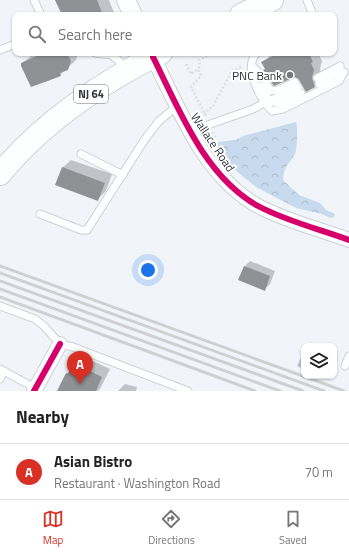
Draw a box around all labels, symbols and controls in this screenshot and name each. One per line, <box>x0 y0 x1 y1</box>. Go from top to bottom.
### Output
search box <box>12 12 337 56</box>
icon: search <box>26 23 48 45</box>
text: Search here <box>58 23 132 46</box>
place label: PNC Bank <box>232 66 282 85</box>
marker: PNC Bank <box>285 70 295 80</box>
road number: NJ 64 <box>74 85 108 103</box>
street label: Wallace Road <box>186 109 240 175</box>
your location <box>138 260 158 280</box>
map controls <box>301 343 337 379</box>
button: layers <box>301 343 337 379</box>
pin: A <box>67 351 93 384</box>
text: Nearby <box>16 404 69 430</box>
text: Asian Bistro <box>54 450 132 473</box>
text: A <box>25 462 33 482</box>
text: 70 m <box>305 462 333 482</box>
text: Restaurant · Washington Road <box>54 473 220 493</box>
tab: Map <box>42 508 64 548</box>
tab: Directions <box>148 508 195 548</box>
tab: Saved <box>279 508 307 548</box>

